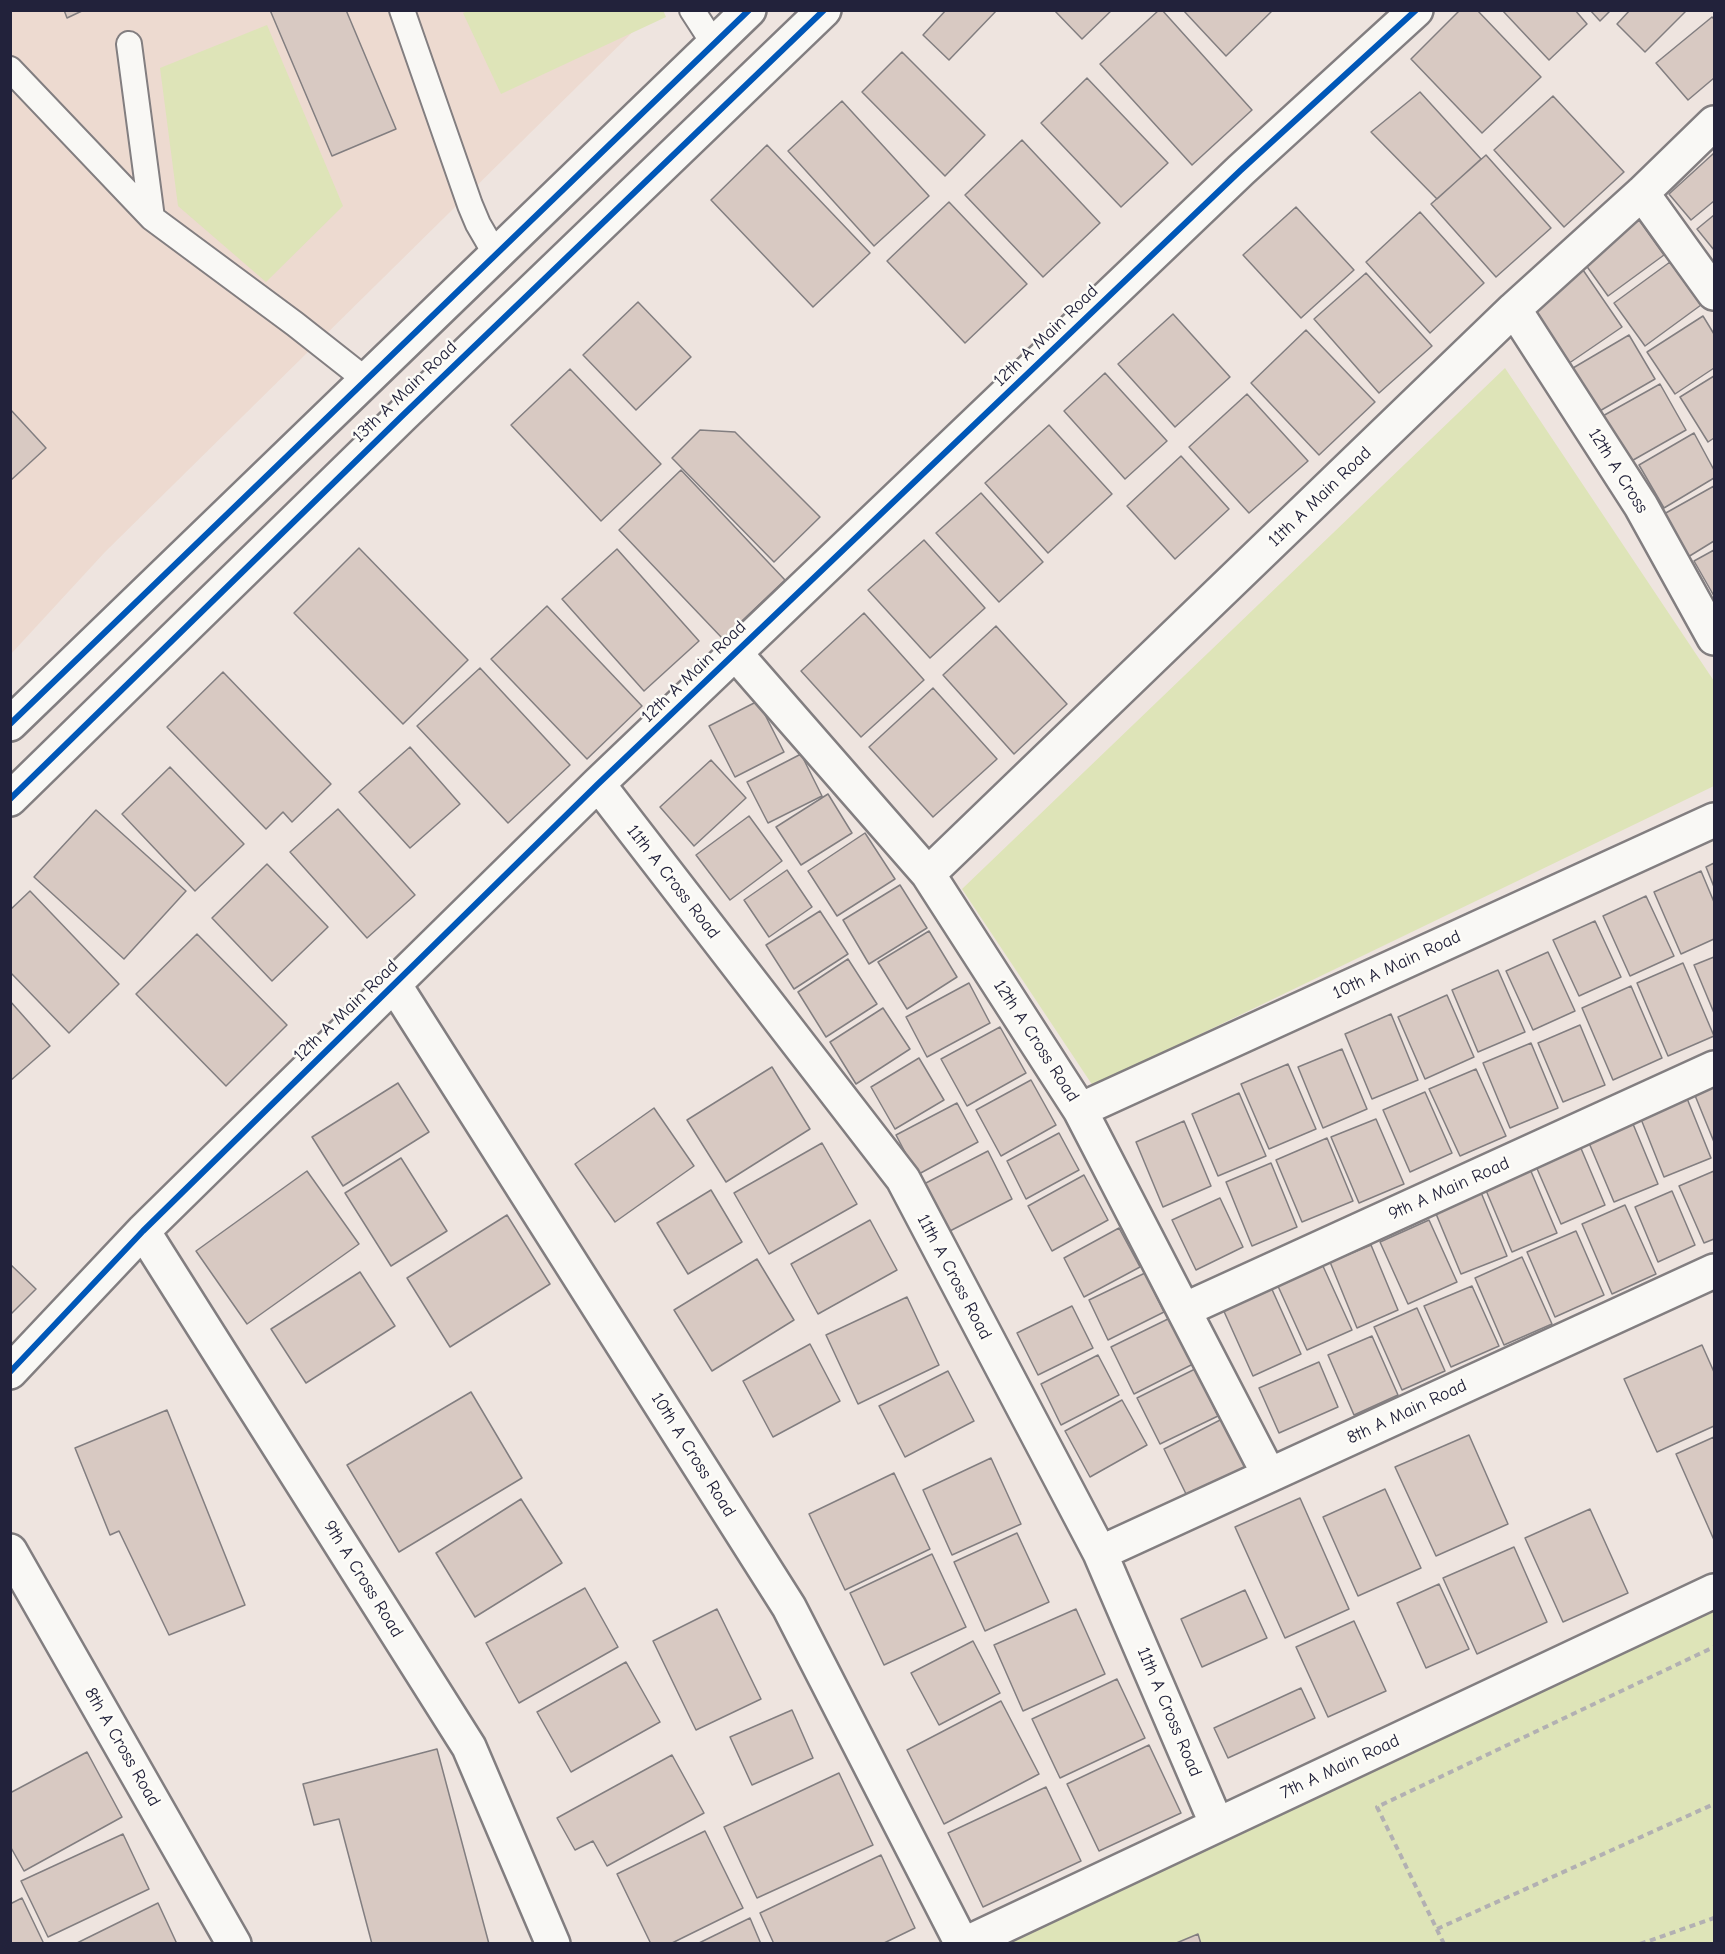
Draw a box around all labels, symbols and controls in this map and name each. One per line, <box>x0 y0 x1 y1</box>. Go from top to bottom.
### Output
street label: 12th A Main Road <box>989 281 1103 391</box>
street label: 13th A Main Road <box>348 337 462 447</box>
street label: 12th A Cross <box>1583 425 1653 517</box>
street label: 11th A Main Road <box>1264 442 1376 552</box>
street label: 12th A Main Road <box>637 617 751 727</box>
street label: 11th A Cross Road <box>622 821 724 943</box>
street label: 10th A Main Road <box>1330 926 1464 1004</box>
street label: 12th A Main Road <box>289 956 403 1066</box>
street label: 12th A Cross Road <box>989 976 1083 1106</box>
street label: 9th A Main Road <box>1385 1153 1513 1225</box>
street label: 11th A Cross Road <box>912 1211 996 1343</box>
street label: 8th A Main Road <box>1344 1375 1470 1449</box>
street label: 10th A Cross Road <box>646 1389 740 1521</box>
street label: 9th A Cross Road <box>318 1516 408 1642</box>
street label: 11th A Cross Road <box>1132 1644 1206 1780</box>
street label: 8th A Cross Road <box>79 1684 165 1810</box>
street label: 7th A Main Road <box>1277 1730 1403 1804</box>

